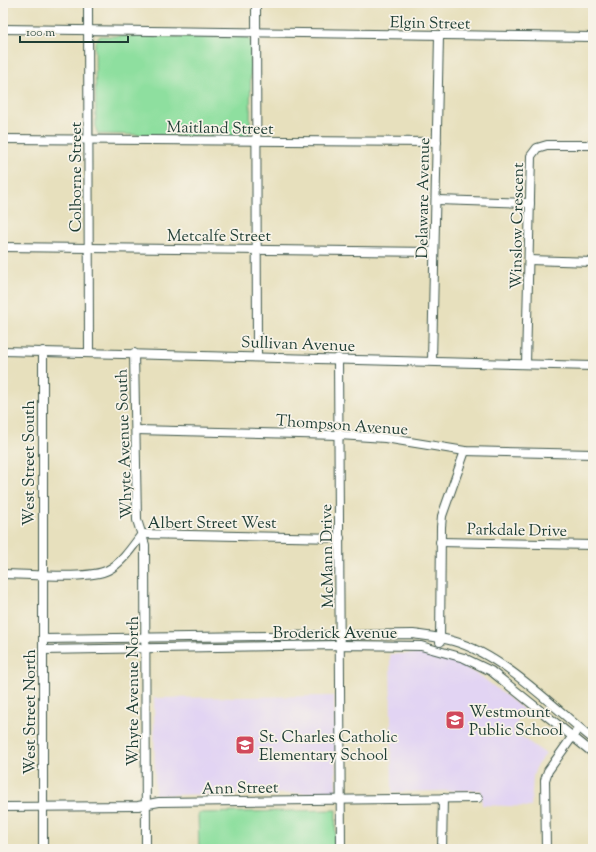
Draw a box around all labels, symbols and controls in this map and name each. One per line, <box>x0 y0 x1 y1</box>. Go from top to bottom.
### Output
street label: Elgin Street <box>390 12 471 37</box>
scale bar <box>20 18 128 44</box>
text: 100 m <box>26 24 55 42</box>
street label: Maitland Street <box>166 117 274 142</box>
street label: Colborne Street <box>66 121 89 232</box>
street label: Delaware Avenue <box>412 137 437 259</box>
street label: Winslow Crescent <box>506 162 531 290</box>
street label: Metcalfe Street <box>167 226 271 249</box>
street label: Sullivan Avenue <box>240 332 355 359</box>
street label: Whyte Avenue South <box>111 368 140 520</box>
street label: West Street South <box>19 399 42 526</box>
street label: Thompson Avenue <box>275 410 409 443</box>
street label: McMann Drive <box>316 504 341 608</box>
street label: Albert Street West <box>148 513 277 536</box>
street label: Parkdale Drive <box>467 519 567 544</box>
street label: Whyte Avenue North <box>123 615 146 766</box>
street label: Broderick Avenue <box>273 623 397 646</box>
street label: West Street North <box>20 649 43 775</box>
place label: Westmount Public School <box>469 702 563 743</box>
school or university icon: Westmount Public School <box>444 709 466 731</box>
place label: St. Charles Catholic Elementary School <box>259 727 398 768</box>
school or university icon: St. Charles Catholic Elementary School <box>234 734 256 756</box>
street label: Ann Street <box>202 777 279 802</box>

